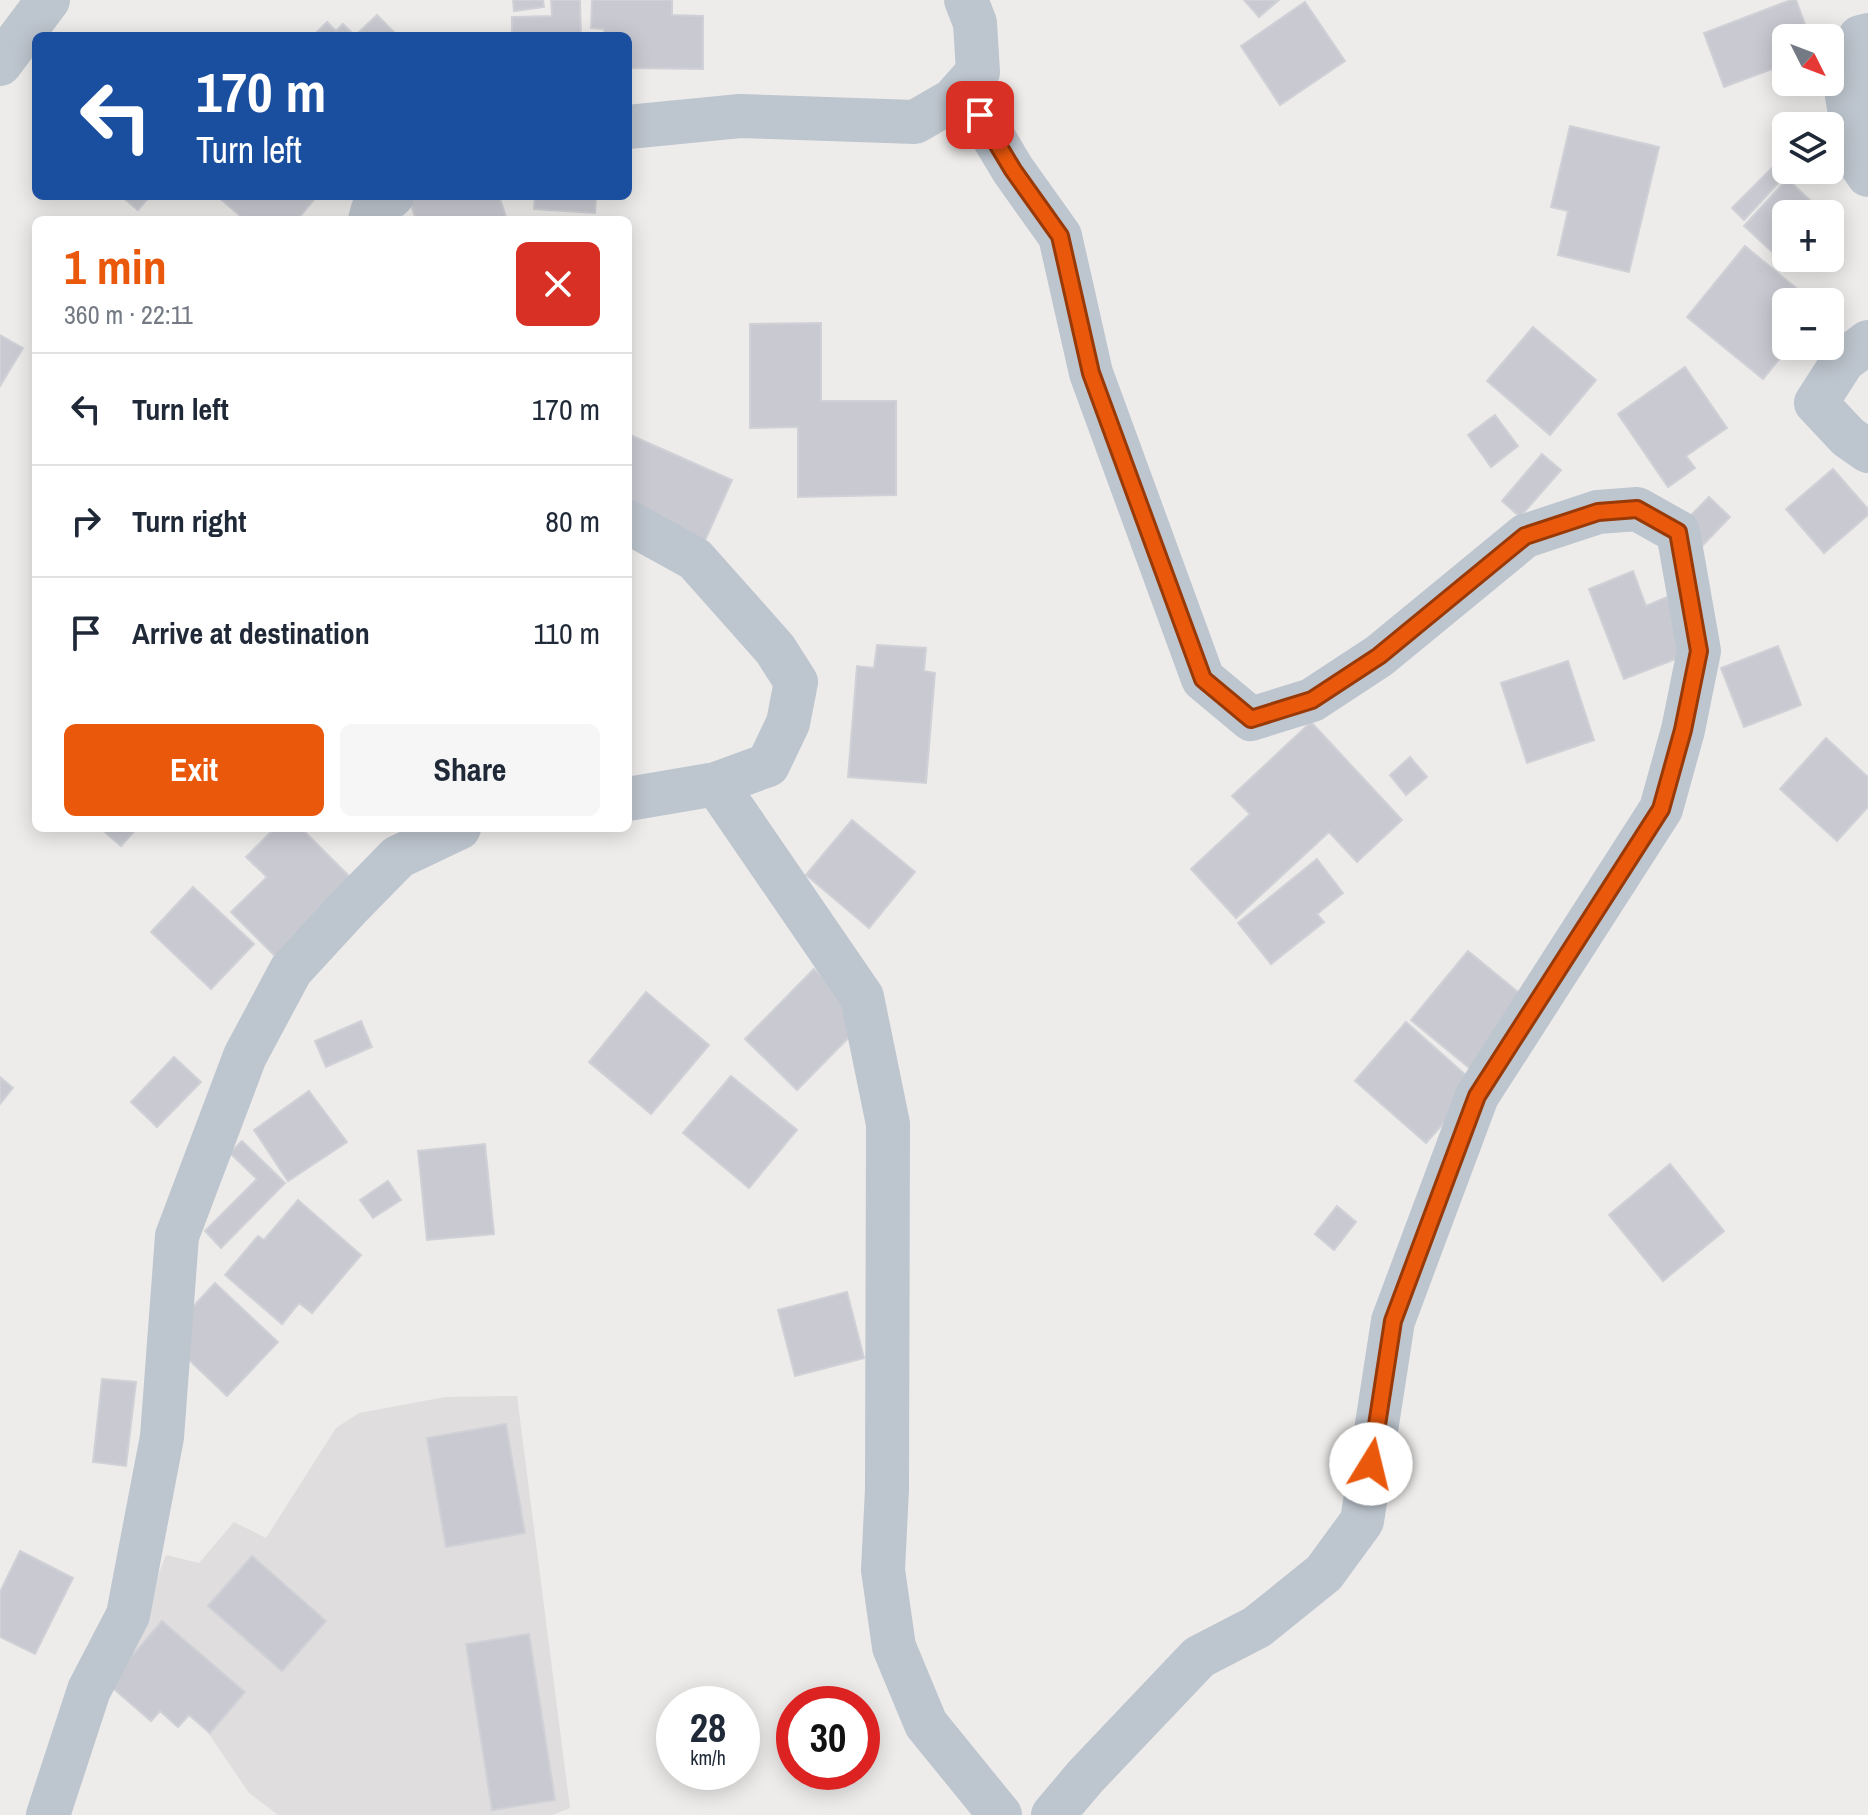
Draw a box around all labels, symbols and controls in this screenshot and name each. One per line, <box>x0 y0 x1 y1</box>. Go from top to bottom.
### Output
north arrow <box>1772 24 1844 96</box>
map controls <box>1772 24 1844 360</box>
text: 170 m <box>196 54 326 129</box>
icon: left <box>64 64 168 168</box>
pin <box>946 81 1014 149</box>
icon: arrive <box>958 93 1002 137</box>
button: layers <box>1772 112 1844 184</box>
text: Turn left <box>196 126 302 174</box>
button: + <box>1772 200 1844 272</box>
text: 1 min <box>64 234 167 299</box>
button: close <box>516 242 600 326</box>
button: − <box>1772 288 1844 360</box>
text: 360 m · 22:11 <box>64 297 193 332</box>
icon: left <box>64 387 108 431</box>
text: Turn left <box>132 389 229 429</box>
text: 170 m <box>532 389 600 429</box>
icon: right <box>64 499 108 543</box>
text: Turn right <box>132 501 246 541</box>
text: 80 m <box>545 501 600 541</box>
icon: arrive <box>64 611 108 655</box>
text: Arrive at destination <box>132 613 370 653</box>
text: 110 m <box>533 613 600 653</box>
button: Exit <box>64 724 324 816</box>
button: Share <box>340 724 600 816</box>
position arrow <box>1329 1422 1413 1506</box>
speed limit sign: 30 <box>776 1686 880 1790</box>
text: 28 <box>690 1701 726 1754</box>
text: km/h <box>690 1744 726 1771</box>

